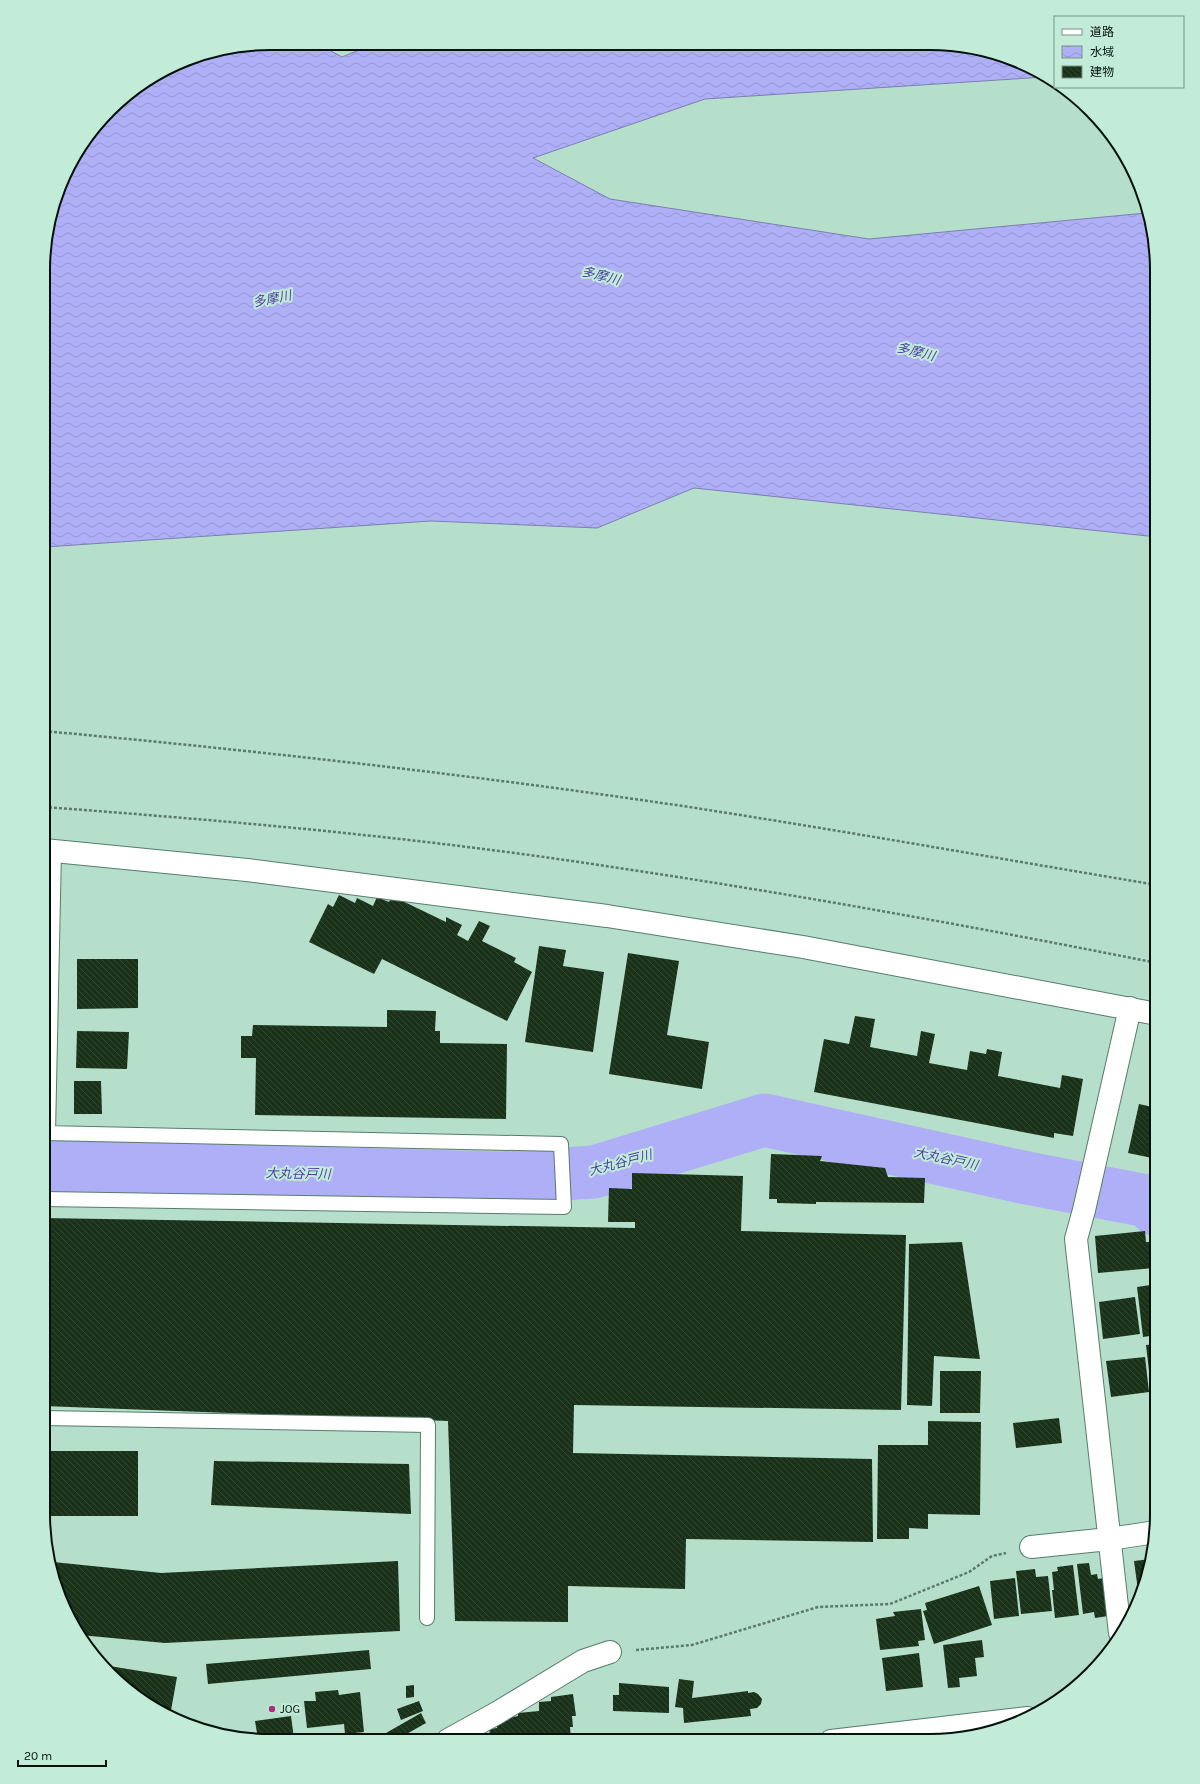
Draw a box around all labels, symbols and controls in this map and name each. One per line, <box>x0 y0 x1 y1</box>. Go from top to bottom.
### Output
legend <box>1054 16 1184 88</box>
text: 道路 <box>1090 25 1114 39</box>
text: 水域 <box>1090 45 1114 59</box>
text: 建物 <box>1090 65 1114 79</box>
water label: 多摩川 <box>580 263 624 288</box>
water label: 多摩川 <box>252 287 295 310</box>
water label: 多摩川 <box>895 339 939 364</box>
water label: 大丸谷戸川 <box>913 1144 981 1173</box>
water label: 大丸谷戸川 <box>587 1146 655 1178</box>
water label: 大丸谷戸川 <box>265 1165 333 1182</box>
place label: JOG <box>280 1702 300 1716</box>
marker: JOG <box>267 1704 277 1714</box>
scale bar <box>18 1742 106 1768</box>
text: 20 m <box>24 1749 52 1763</box>

